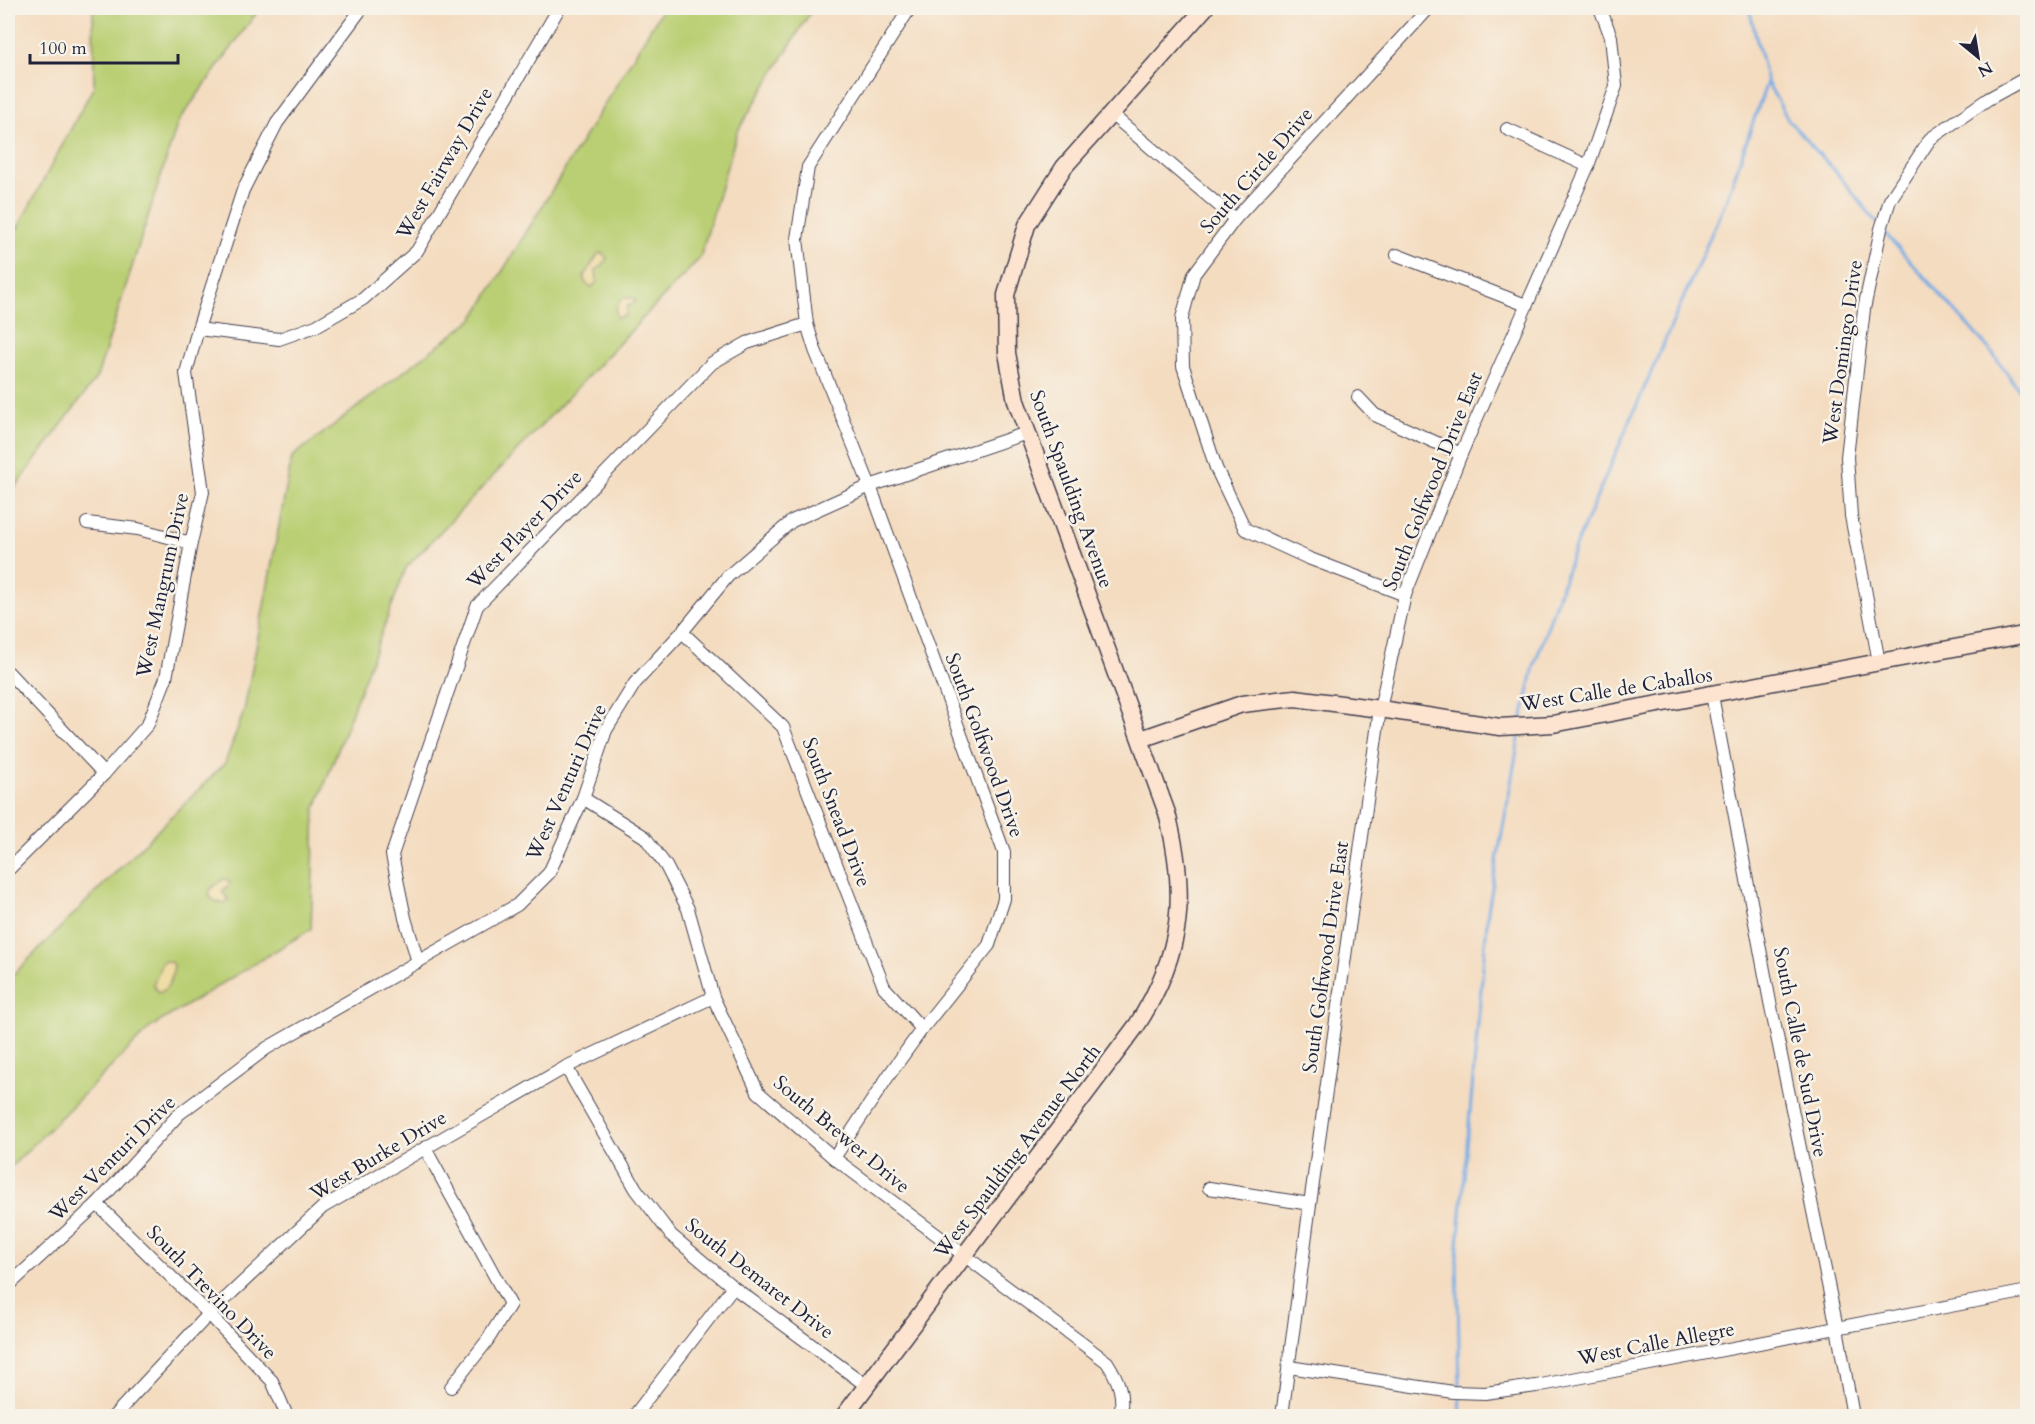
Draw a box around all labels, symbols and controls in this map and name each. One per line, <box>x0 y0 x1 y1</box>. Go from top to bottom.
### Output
scale bar <box>30 27 178 65</box>
north arrow <box>1948 27 2008 87</box>
text: 100 m <box>39 36 87 61</box>
text: N <box>1973 56 1997 82</box>
street label: West Fairway Drive <box>389 82 499 245</box>
street label: South Circle Drive <box>1194 101 1319 239</box>
street label: West Domingo Drive <box>1816 258 1869 447</box>
street label: South Golfwood Drive East <box>1376 367 1489 595</box>
street label: South Spaulding Avenue <box>1023 386 1120 592</box>
street label: West Player Drive <box>460 464 588 595</box>
street label: West Mangrum Drive <box>129 490 195 681</box>
street label: South Golfwood Drive <box>939 649 1030 841</box>
street label: West Calle de Caballos <box>1517 661 1714 718</box>
street label: West Venturi Drive <box>519 700 613 866</box>
street label: South Snead Drive <box>796 734 877 891</box>
street label: South Golfwood Drive East <box>1296 839 1355 1075</box>
street label: South Calle de Sud Drive <box>1767 945 1834 1159</box>
street label: West Spaulding Avenue North <box>927 1039 1107 1265</box>
street label: South Brewer Drive <box>768 1069 916 1200</box>
street label: West Venturi Drive <box>42 1089 182 1228</box>
street label: West Burke Drive <box>304 1104 452 1207</box>
street label: South Demaret Drive <box>680 1212 840 1345</box>
street label: South Trevino Drive <box>140 1219 283 1365</box>
street label: West Calle Allegre <box>1574 1315 1737 1372</box>

